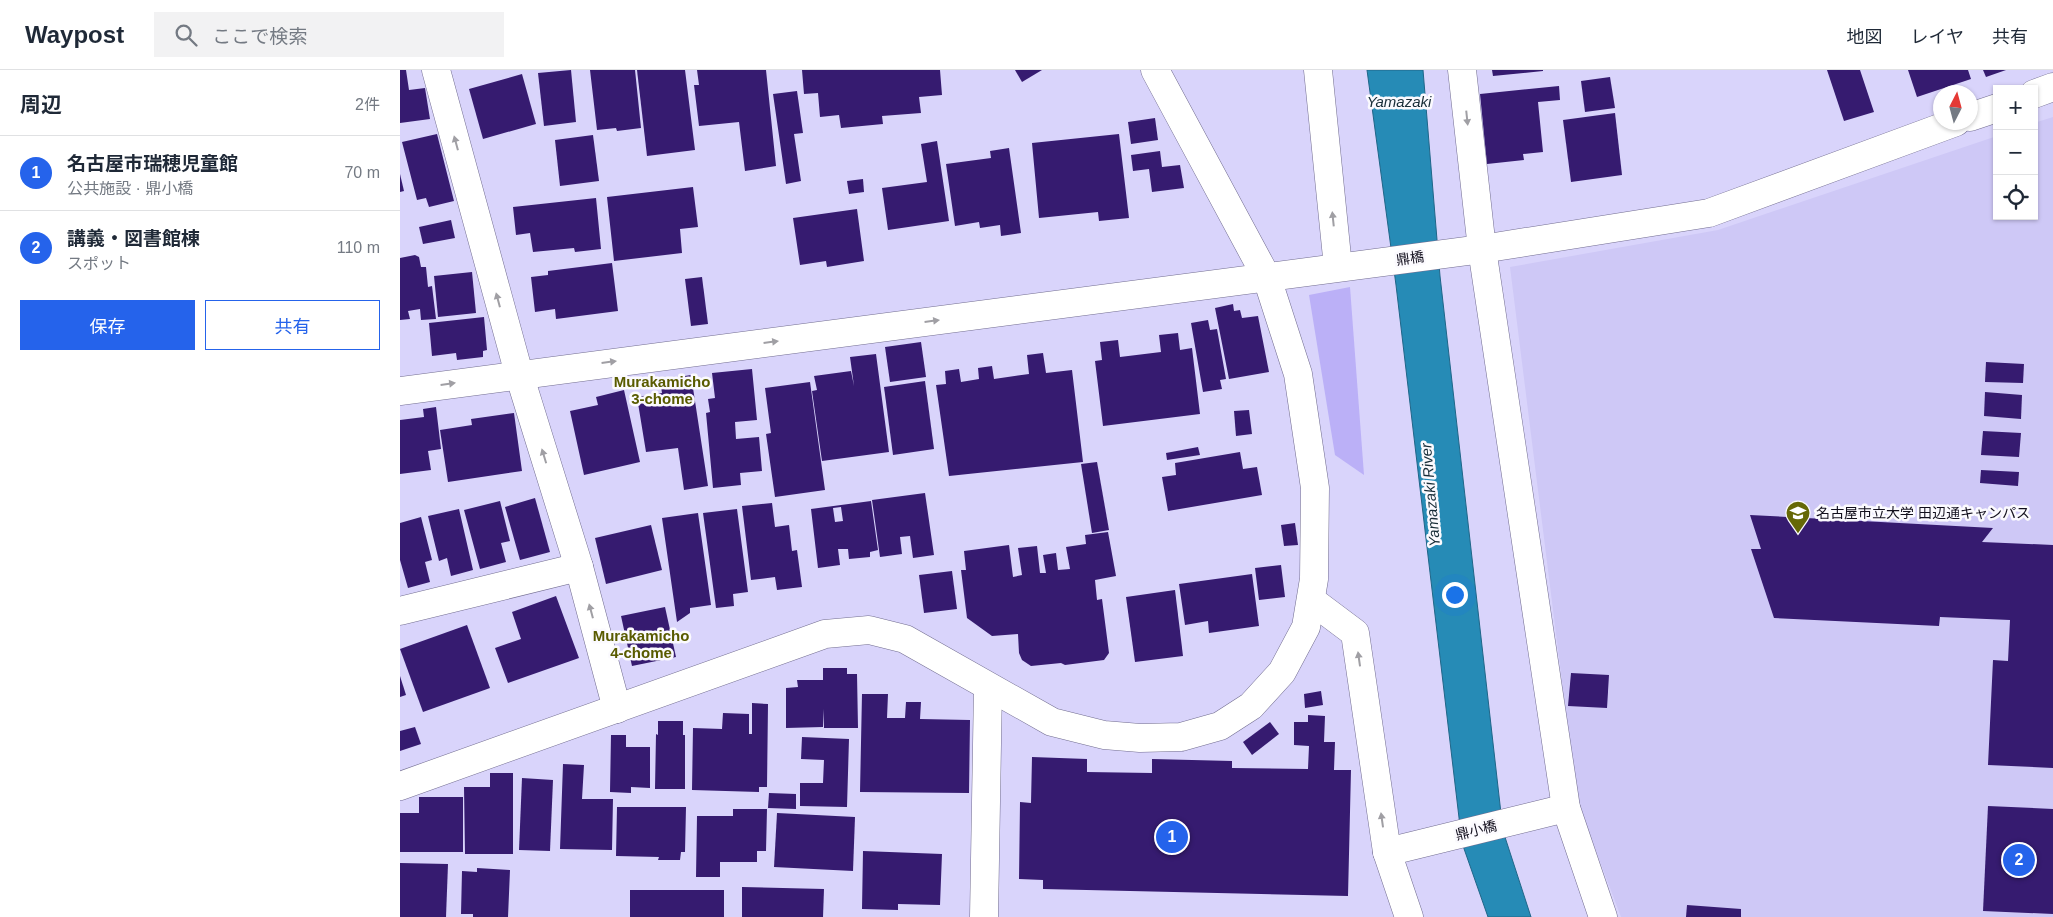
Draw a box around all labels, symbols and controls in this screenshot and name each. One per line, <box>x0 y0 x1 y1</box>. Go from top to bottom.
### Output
search box <box>154 12 504 57</box>
text: Waypost <box>25 21 124 48</box>
icon: search <box>172 21 200 49</box>
text: ここで検索 <box>212 26 307 47</box>
text: 地図 <box>1847 27 1883 47</box>
text: レイヤ <box>1911 27 1964 47</box>
text: 共有 <box>1992 27 2028 47</box>
north arrow <box>1933 85 1978 130</box>
map controls <box>1993 85 2038 220</box>
button: + <box>1993 85 2038 130</box>
text: 周辺 <box>20 93 62 116</box>
water label: Yamazaki <box>1367 93 1432 110</box>
text: 2件 <box>355 96 380 113</box>
one-way arrow <box>1463 111 1471 127</box>
button: − <box>1993 130 2038 175</box>
one-way arrow <box>451 135 459 150</box>
text: 名古屋市瑞穂児童館 <box>67 153 238 174</box>
text: 1 <box>32 164 40 181</box>
text: 70 m <box>344 164 380 181</box>
button: locate <box>1993 175 2038 220</box>
text: 公共施設 · 鼎小橋 <box>67 180 193 197</box>
one-way arrow <box>1329 211 1337 227</box>
text: 講義・図書館棟 <box>67 228 200 249</box>
text: 2 <box>32 239 40 256</box>
text: 110 m <box>337 239 380 256</box>
street label: 鼎橋 <box>1395 248 1425 268</box>
text: スポット <box>67 255 131 272</box>
one-way arrow <box>494 292 502 307</box>
button: 保存 <box>20 300 195 350</box>
button: 共有 <box>205 300 380 350</box>
one-way arrow <box>924 317 940 325</box>
one-way arrow <box>763 338 779 346</box>
one-way arrow <box>602 358 618 366</box>
district label: Murakamicho 3-chome <box>614 373 710 407</box>
one-way arrow <box>441 380 457 388</box>
water label: Yamazaki River <box>1417 442 1443 548</box>
one-way arrow <box>540 448 548 463</box>
school or university icon: 名古屋市立大学 田辺通キャンパス <box>1785 500 1811 534</box>
place label: 名古屋市立大学 田辺通キャンパス <box>1816 505 2030 521</box>
your location <box>1442 582 1468 608</box>
one-way arrow <box>587 604 595 619</box>
district label: Murakamicho 4-chome <box>593 627 689 661</box>
one-way arrow <box>1354 651 1362 667</box>
one-way arrow <box>1378 811 1386 827</box>
street label: 鼎小橋 <box>1454 817 1498 843</box>
pin: 1 <box>1156 818 1188 856</box>
pin: 2 <box>2003 841 2035 879</box>

